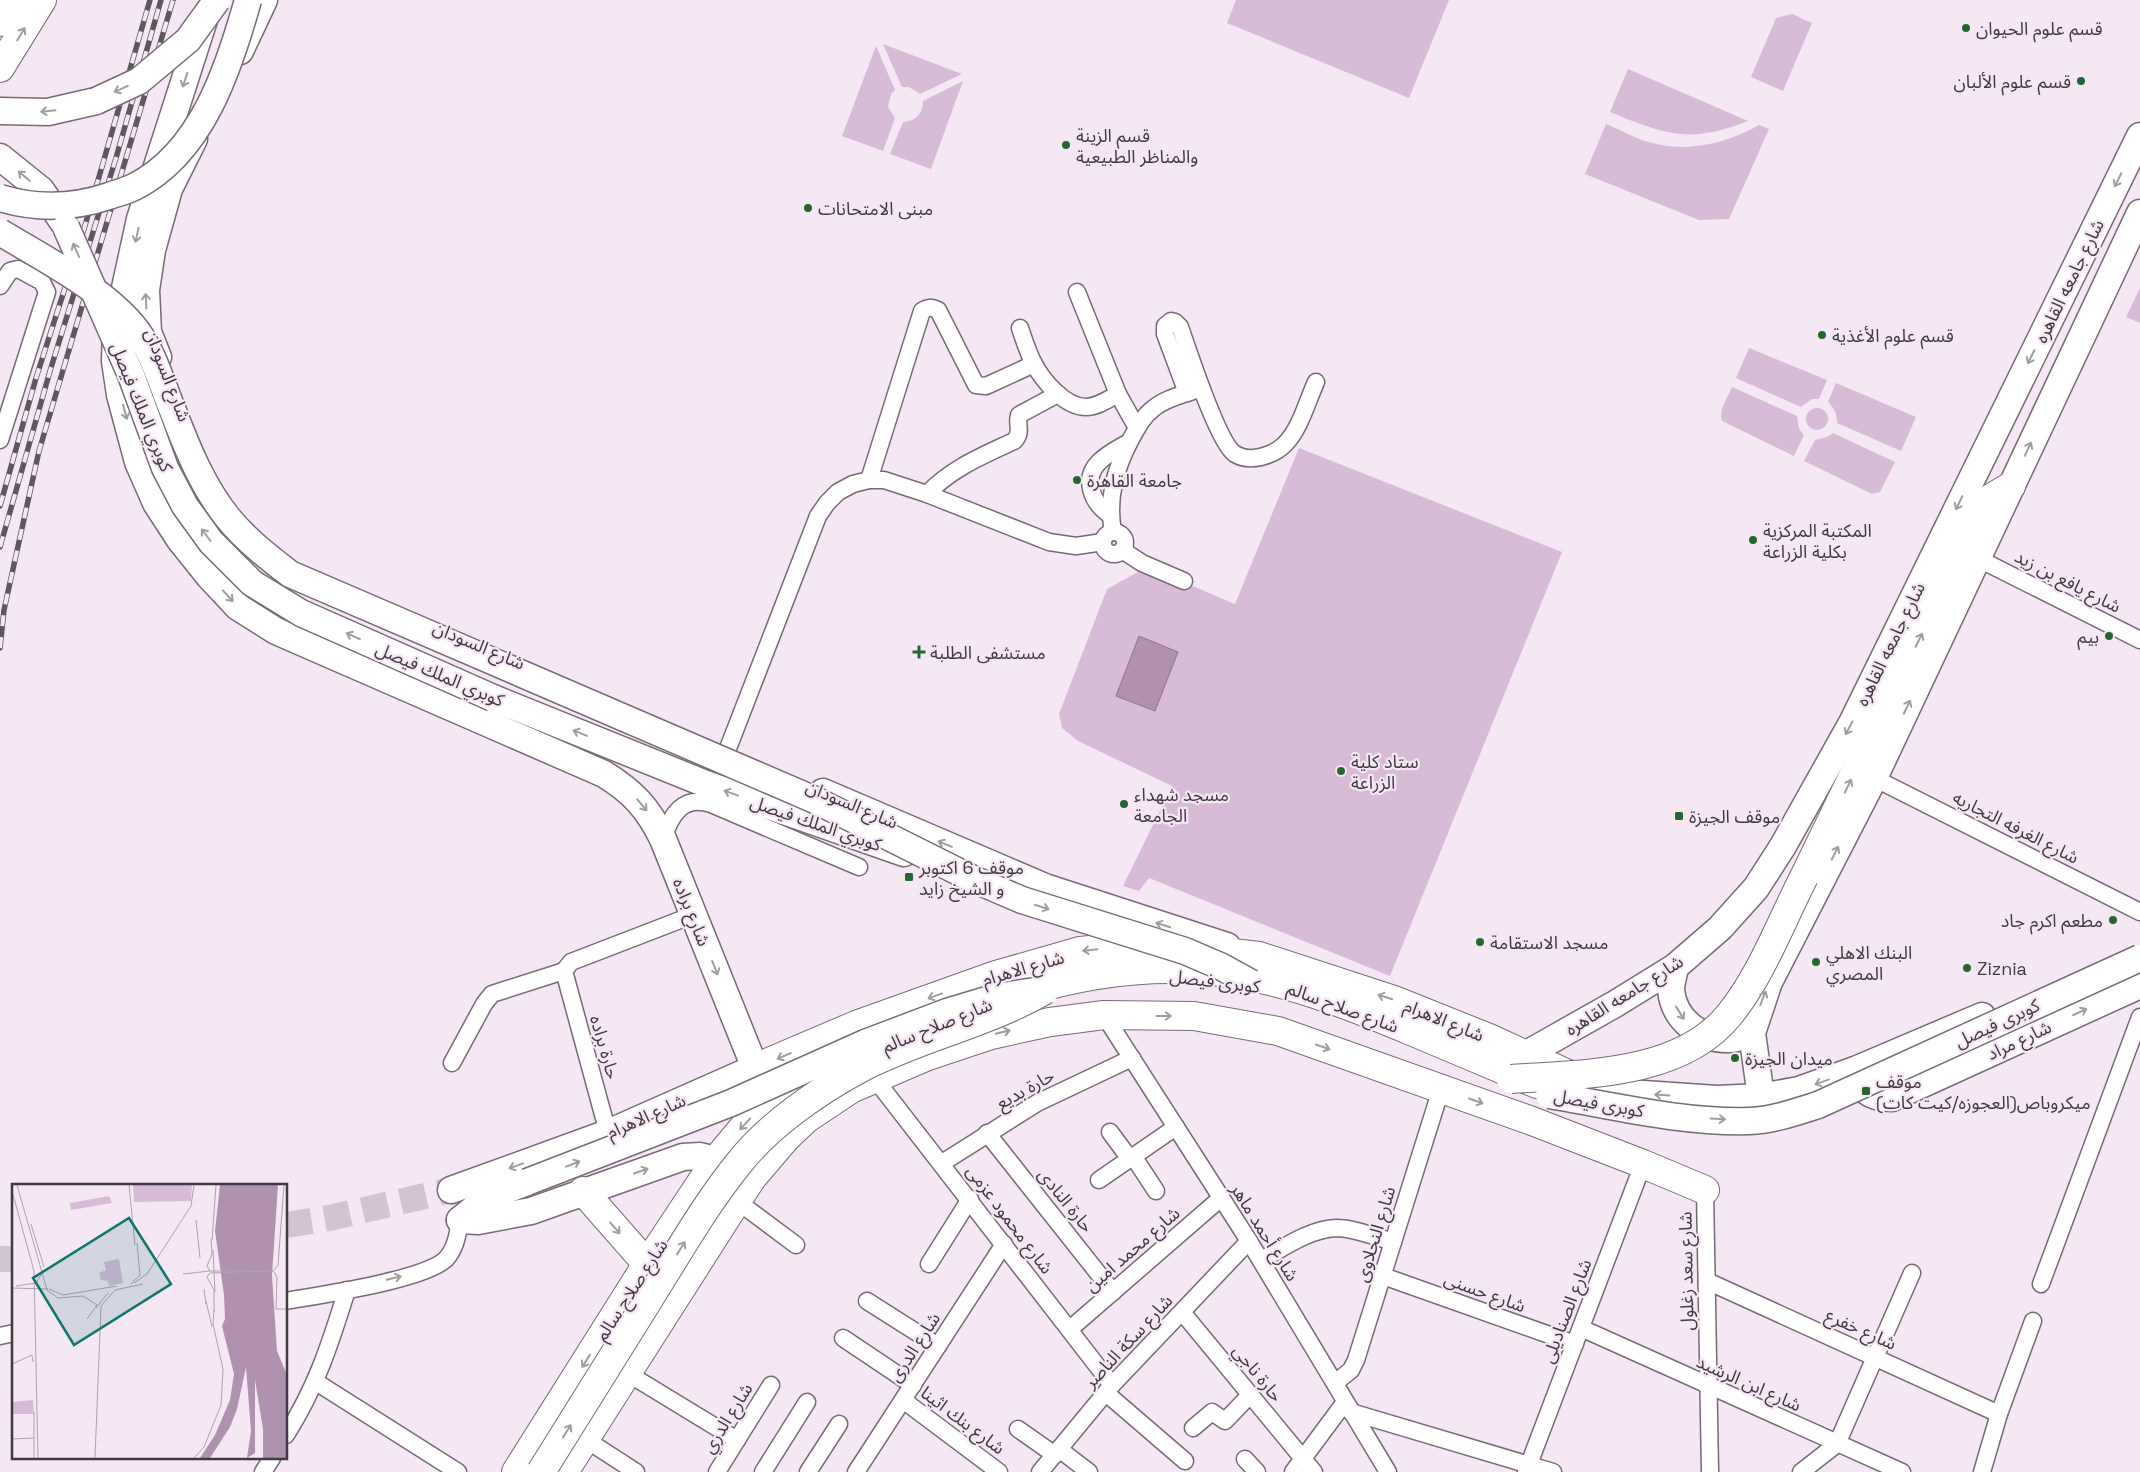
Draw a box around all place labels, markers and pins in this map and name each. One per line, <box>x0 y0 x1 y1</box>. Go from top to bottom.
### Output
place label: قسم علوم الحيوان <box>1976 17 2103 43</box>
marker: قسم علوم الحيوان <box>1960 22 1972 34</box>
place label: قسم علوم الألبان <box>1953 70 2071 96</box>
marker: قسم علوم الألبان <box>2075 75 2087 87</box>
place label: قسم الزينة والمناظر الطبيعية <box>1076 124 1198 168</box>
marker: قسم الزينة والمناظر الطبيعية <box>1060 139 1072 151</box>
place label: مبنى الامتحانات <box>818 197 933 220</box>
marker: مبنى الامتحانات <box>802 202 814 214</box>
place label: قسم علوم الأغذية <box>1832 324 1954 350</box>
marker: قسم علوم الأغذية <box>1816 329 1828 341</box>
place label: جامعة القاهرة <box>1087 469 1182 492</box>
marker: جامعة القاهرة <box>1071 474 1083 486</box>
place label: المكتبة المركزية بكلية الزراعة <box>1763 519 1872 563</box>
marker: المكتبة المركزية بكلية الزراعة <box>1747 534 1759 546</box>
place label: بيم <box>2077 625 2099 650</box>
marker: بيم <box>2103 630 2115 642</box>
place label: مستشفى الطلبة <box>930 641 1046 664</box>
marker: مستشفى الطلبة <box>912 645 926 659</box>
place label: ستاد كلية الزراعة <box>1351 750 1419 794</box>
marker: ستاد كلية الزراعة <box>1335 765 1347 777</box>
place label: مسجد شهداء الجامعة <box>1134 783 1229 827</box>
marker: مسجد شهداء الجامعة <box>1118 798 1130 810</box>
place label: موقف الجيزة <box>1689 805 1780 828</box>
marker: موقف الجيزة <box>1673 810 1685 822</box>
place label: موقف 6 اكتوبر و الشيخ زايد <box>918 856 1024 902</box>
marker: موقف 6 اكتوبر و الشيخ زايد <box>903 871 915 883</box>
place label: مطعم اكرم جاد <box>2001 909 2103 935</box>
marker: مطعم اكرم جاد <box>2107 914 2119 926</box>
place label: مسجد الاستقامة <box>1490 931 1608 954</box>
marker: مسجد الاستقامة <box>1474 936 1486 948</box>
place label: البنك الاهلي المصري <box>1826 941 1912 987</box>
marker: البنك الاهلي المصري <box>1810 956 1822 968</box>
place label: Ziznia <box>1977 957 2027 980</box>
marker: Ziznia <box>1961 962 1973 974</box>
place label: ميدان الجيزة <box>1745 1047 1833 1070</box>
marker: ميدان الجيزة <box>1729 1052 1741 1064</box>
place label: موقف ميكروباص(العجوزه/كيت كات) <box>1876 1070 2091 1114</box>
marker: موقف ميكروباص(العجوزه/كيت كات) <box>1860 1085 1872 1097</box>

